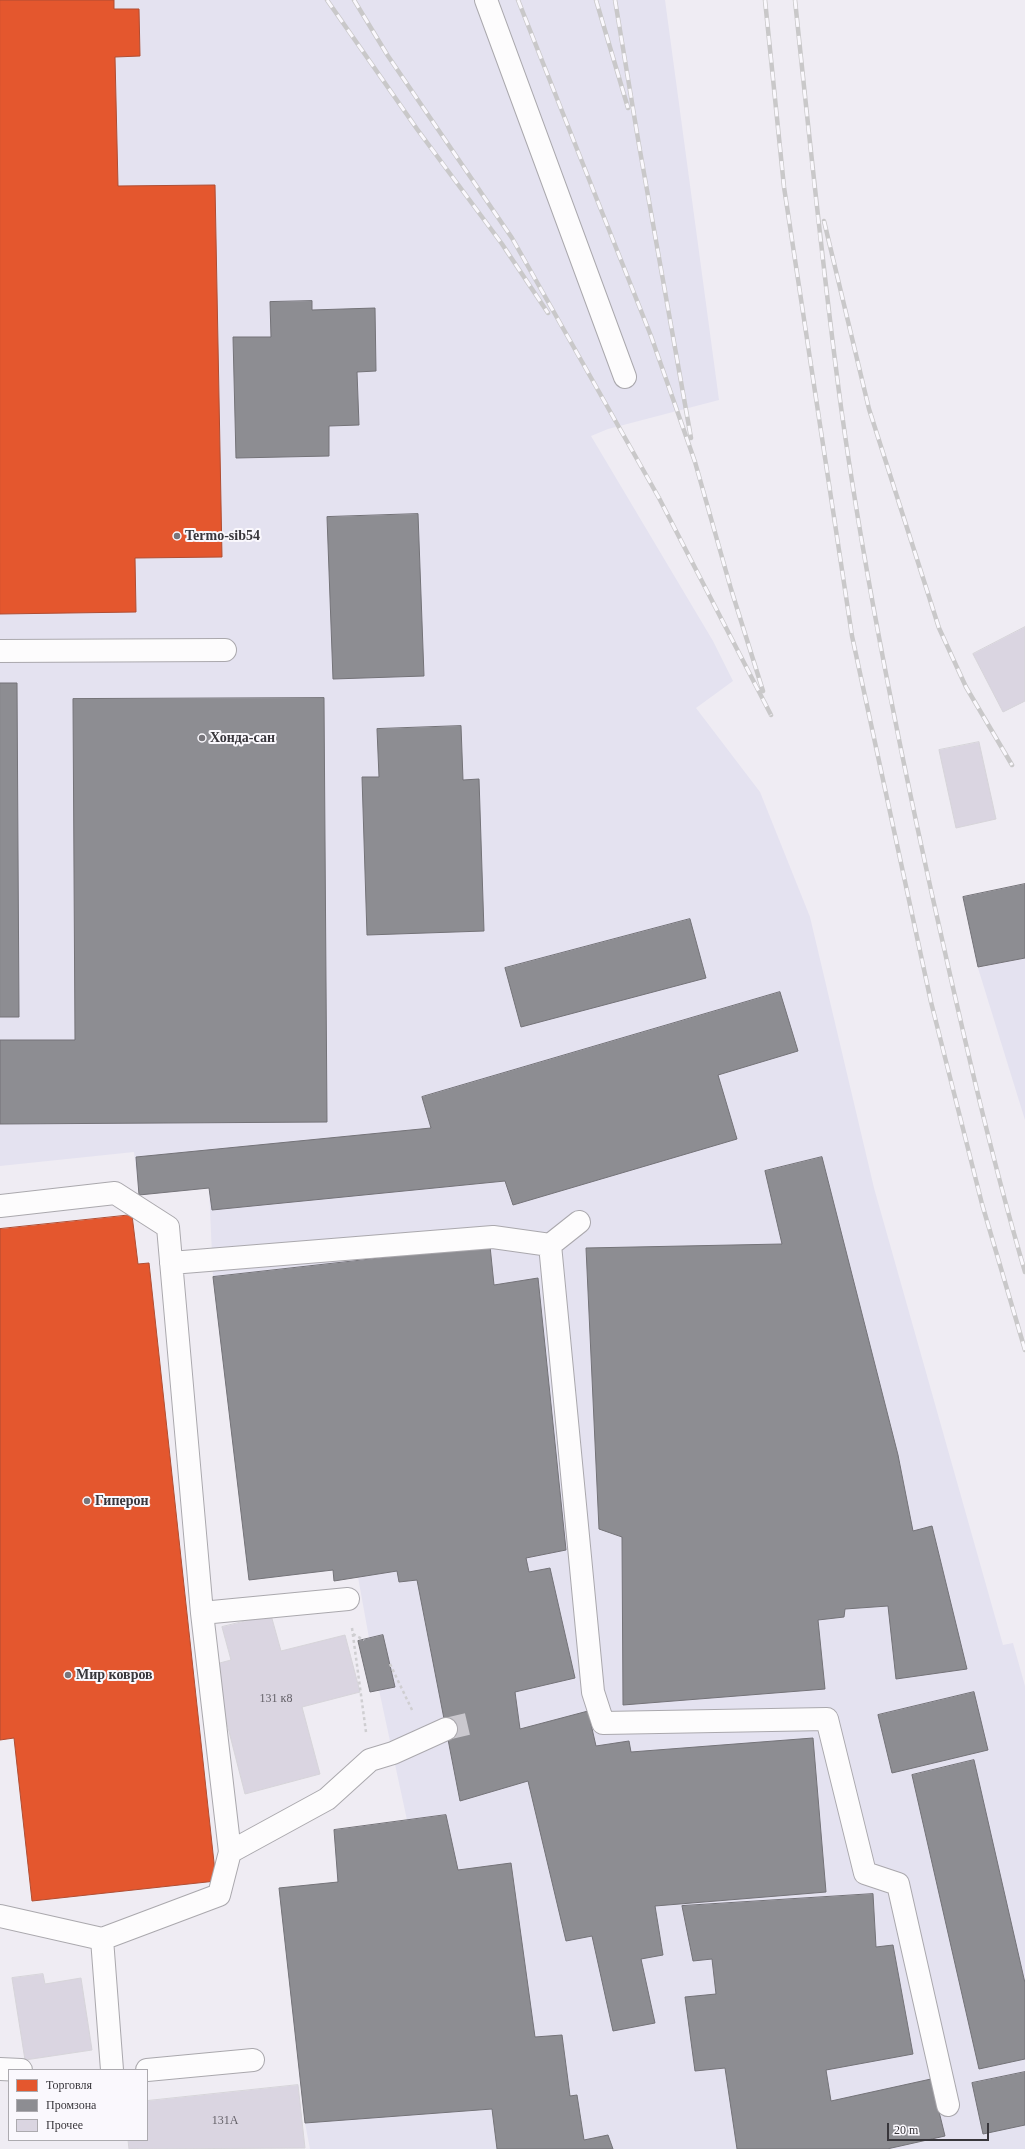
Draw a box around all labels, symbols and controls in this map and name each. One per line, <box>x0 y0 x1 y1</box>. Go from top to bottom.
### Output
place label: Termo-sib54 <box>185 528 260 544</box>
marker: Termo-sib54 <box>172 531 182 541</box>
place label: Хонда-сан <box>210 730 275 746</box>
marker: Хонда-сан <box>197 733 207 743</box>
place label: Гиперон <box>95 1493 149 1509</box>
marker: Гиперон <box>82 1496 92 1506</box>
place label: Мир ковров <box>76 1667 153 1683</box>
marker: Мир ковров <box>63 1670 73 1680</box>
house number: 131 к8 <box>260 1692 292 1706</box>
legend <box>8 2069 148 2141</box>
text: Торговля <box>46 2078 92 2092</box>
text: Промзона <box>46 2098 96 2112</box>
house number: 131А <box>212 2114 238 2128</box>
scale bar <box>889 2115 991 2141</box>
text: Прочее <box>46 2118 83 2132</box>
text: 20 m <box>894 2123 918 2137</box>

